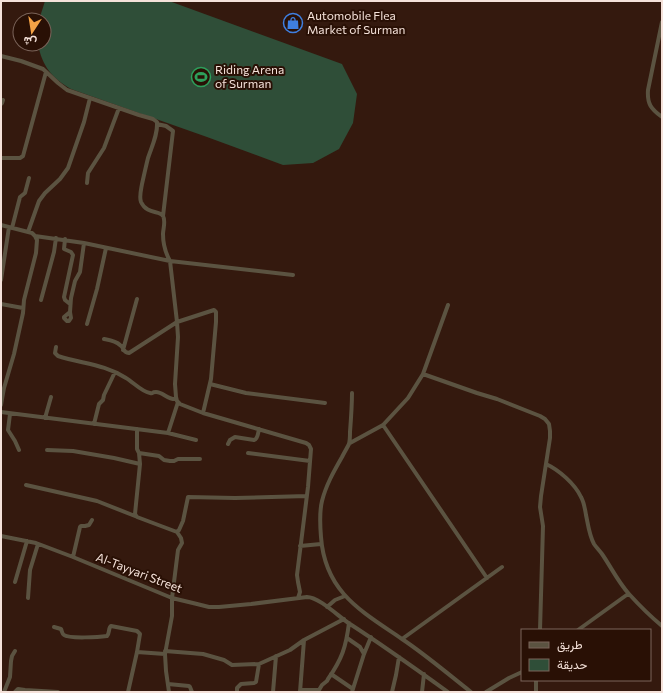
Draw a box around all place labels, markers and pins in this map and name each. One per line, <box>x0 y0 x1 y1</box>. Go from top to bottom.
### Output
place label: Automobile Flea Market of Surman <box>307 8 405 36</box>
shop icon: Automobile Flea Market of Surman <box>282 12 304 34</box>
place label: Riding Arena of Surman <box>215 62 284 90</box>
sports icon: Riding Arena of Surman <box>190 66 212 88</box>

